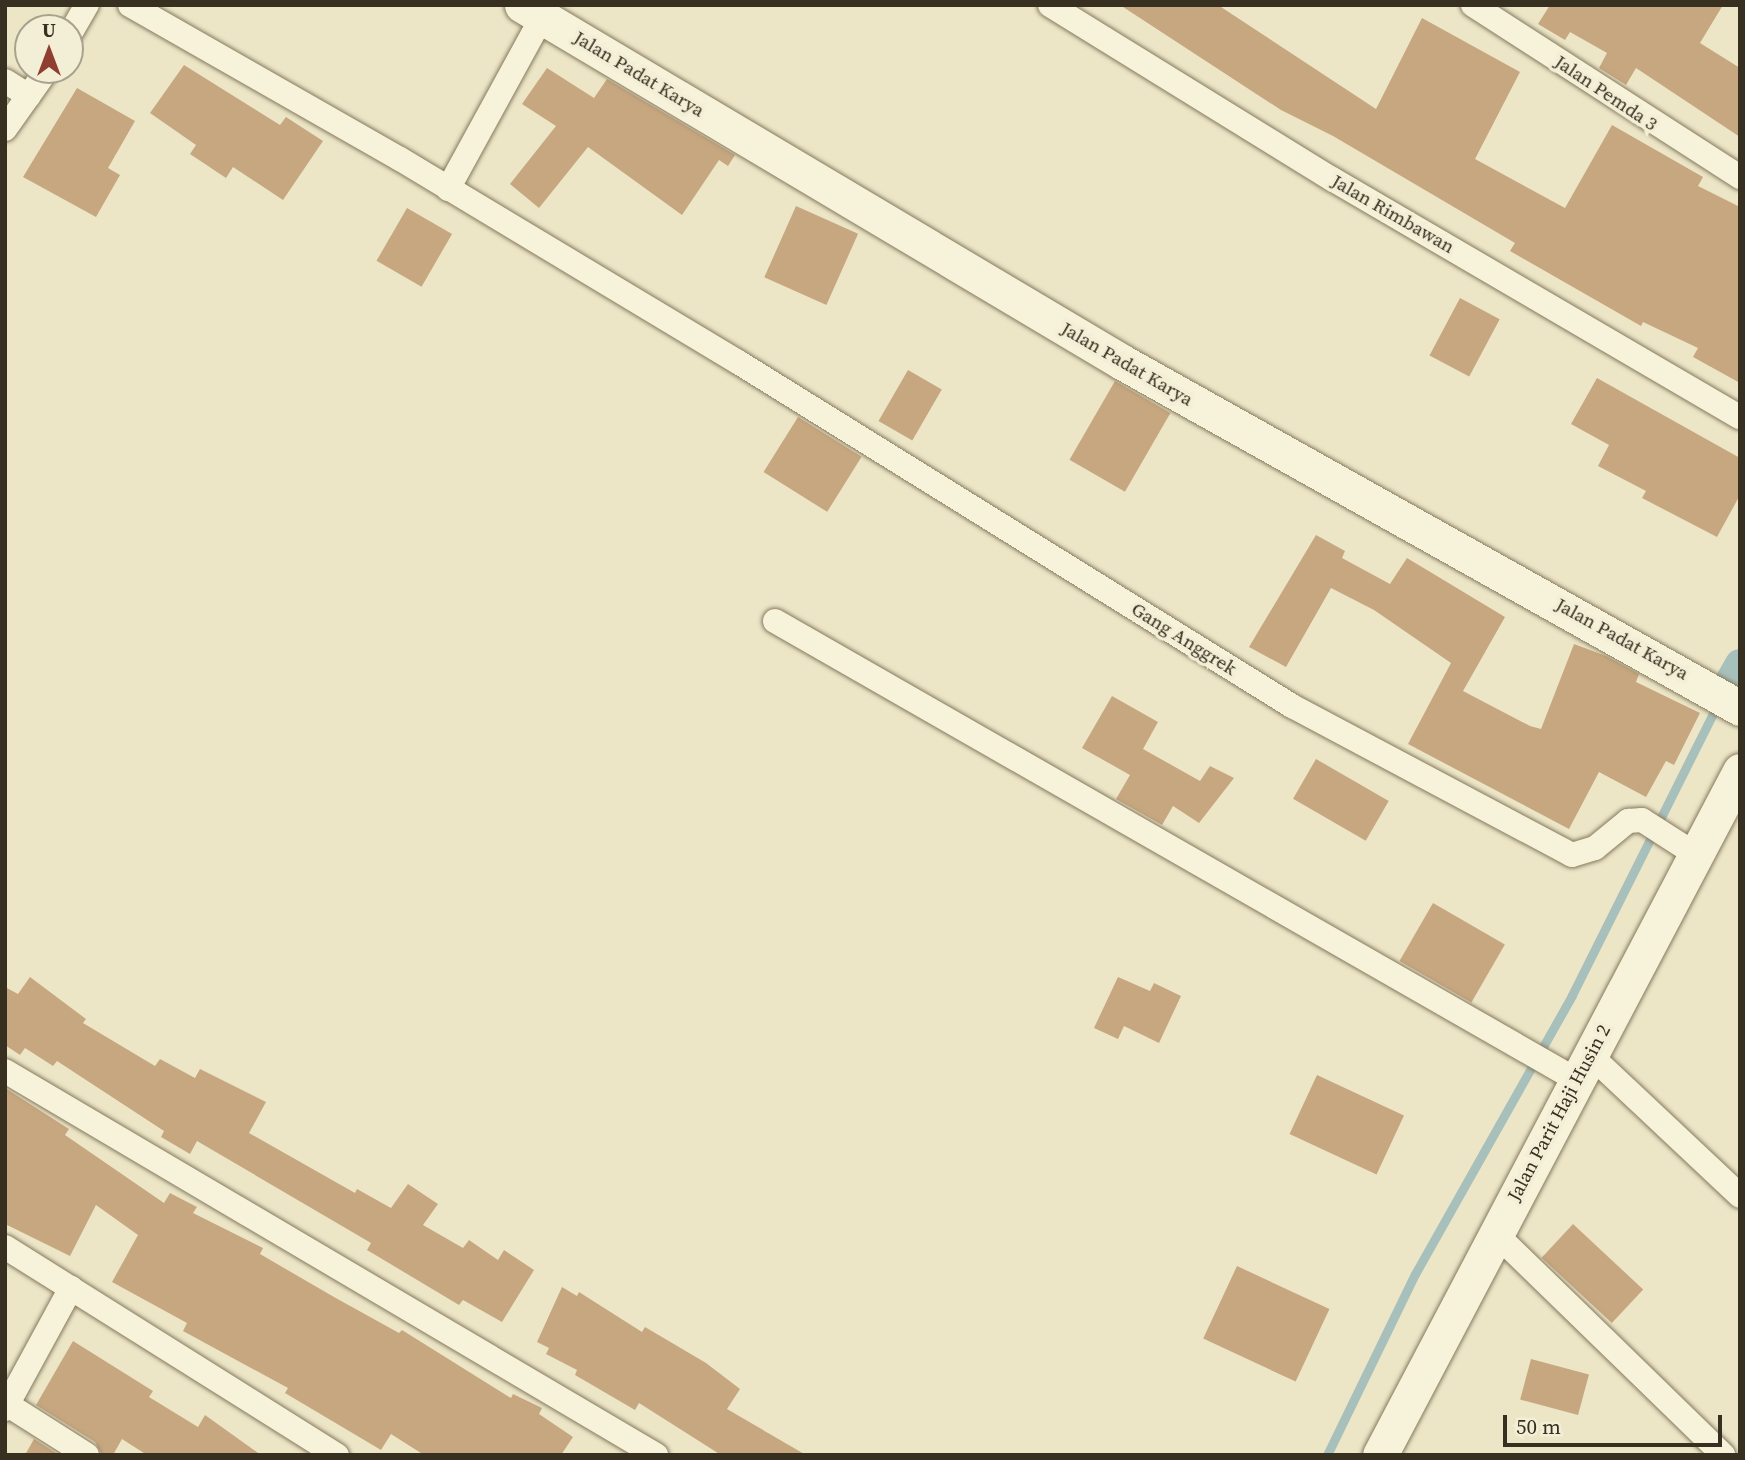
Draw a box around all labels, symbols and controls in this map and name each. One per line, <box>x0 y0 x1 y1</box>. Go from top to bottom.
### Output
north arrow <box>14 14 84 84</box>
text: U <box>42 17 56 43</box>
street label: Jalan Padat Karya <box>570 26 708 122</box>
street label: Jalan Pemda 3 <box>1550 50 1662 136</box>
street label: Jalan Rimbawan <box>1328 170 1458 258</box>
street label: Jalan Padat Karya <box>1057 317 1197 411</box>
street label: Jalan Padat Karya <box>1552 593 1692 685</box>
street label: Gang Anggrek <box>1127 598 1241 680</box>
street label: Jalan Parit Haji Husin 2 <box>1503 1021 1615 1205</box>
scale bar <box>1507 1400 1726 1444</box>
text: 50 m <box>1516 1412 1561 1441</box>

